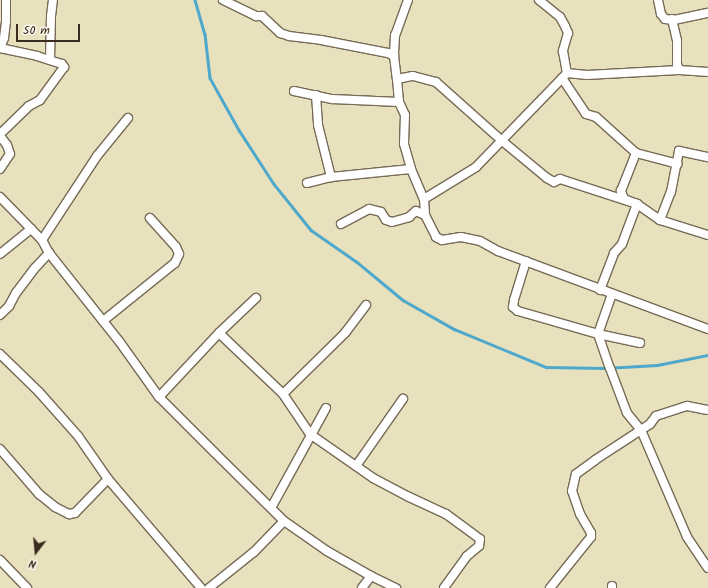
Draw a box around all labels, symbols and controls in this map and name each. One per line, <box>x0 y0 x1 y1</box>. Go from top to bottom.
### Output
scale bar <box>18 16 82 42</box>
text: 50 m <box>23 21 50 40</box>
north arrow <box>16 532 56 572</box>
text: N <box>27 554 39 573</box>

